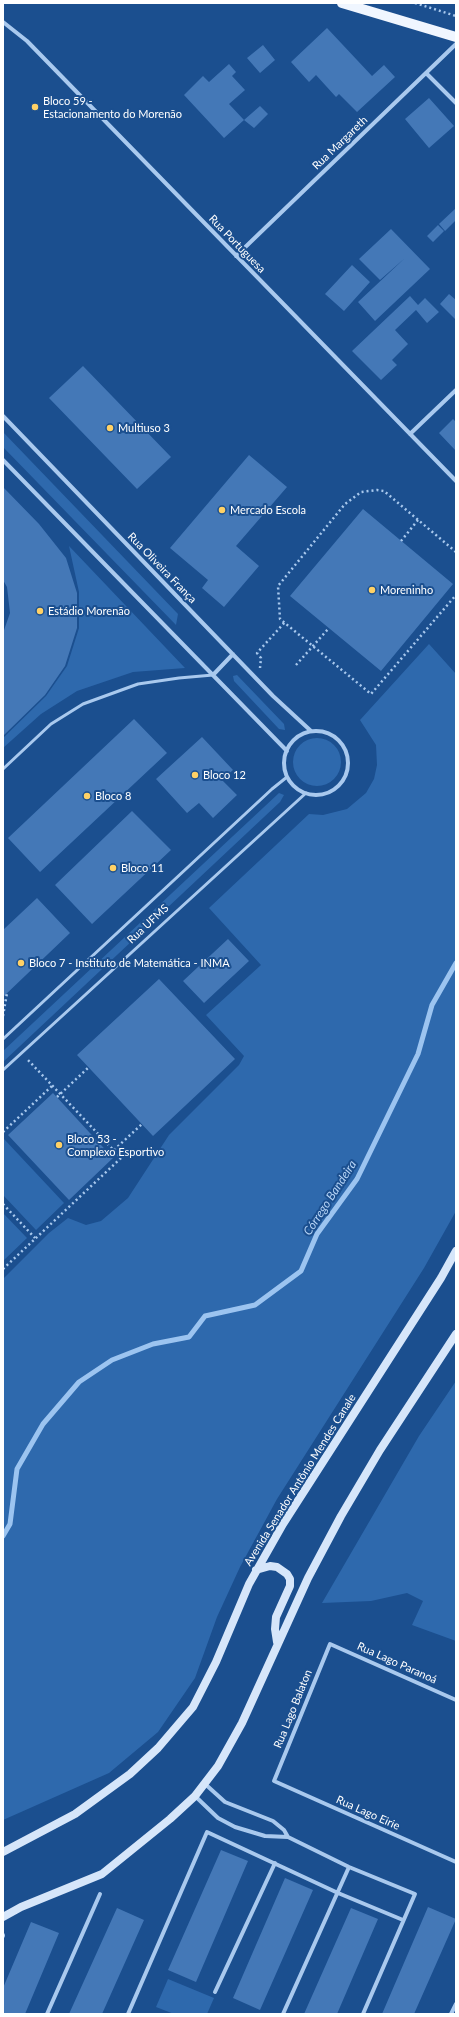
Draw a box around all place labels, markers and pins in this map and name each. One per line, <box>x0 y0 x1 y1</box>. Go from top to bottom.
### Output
place label: Bloco 59 - Estacionamento do Morenão <box>43 94 182 120</box>
marker: Bloco 59 - Estacionamento do Morenão <box>30 102 40 112</box>
place label: Multiuso 3 <box>118 421 170 435</box>
marker: Multiuso 3 <box>105 423 115 433</box>
place label: Mercado Escola <box>230 503 306 517</box>
marker: Mercado Escola <box>217 505 227 515</box>
place label: Moreninho <box>380 583 433 597</box>
marker: Moreninho <box>367 585 377 595</box>
place label: Estádio Morenão <box>48 604 130 618</box>
marker: Estádio Morenão <box>35 606 45 616</box>
place label: Bloco 12 <box>203 768 246 782</box>
marker: Bloco 12 <box>190 770 200 780</box>
place label: Bloco 8 <box>95 789 131 803</box>
marker: Bloco 8 <box>82 791 92 801</box>
place label: Bloco 11 <box>121 861 164 875</box>
marker: Bloco 11 <box>108 863 118 873</box>
place label: Bloco 7 - Instituto de Matemática - INMA <box>29 956 230 970</box>
marker: Bloco 7 - Instituto de Matemática - INMA <box>16 958 26 968</box>
place label: Bloco 53 - Complexo Esportivo <box>67 1132 164 1158</box>
marker: Bloco 53 - Complexo Esportivo <box>54 1140 64 1150</box>

